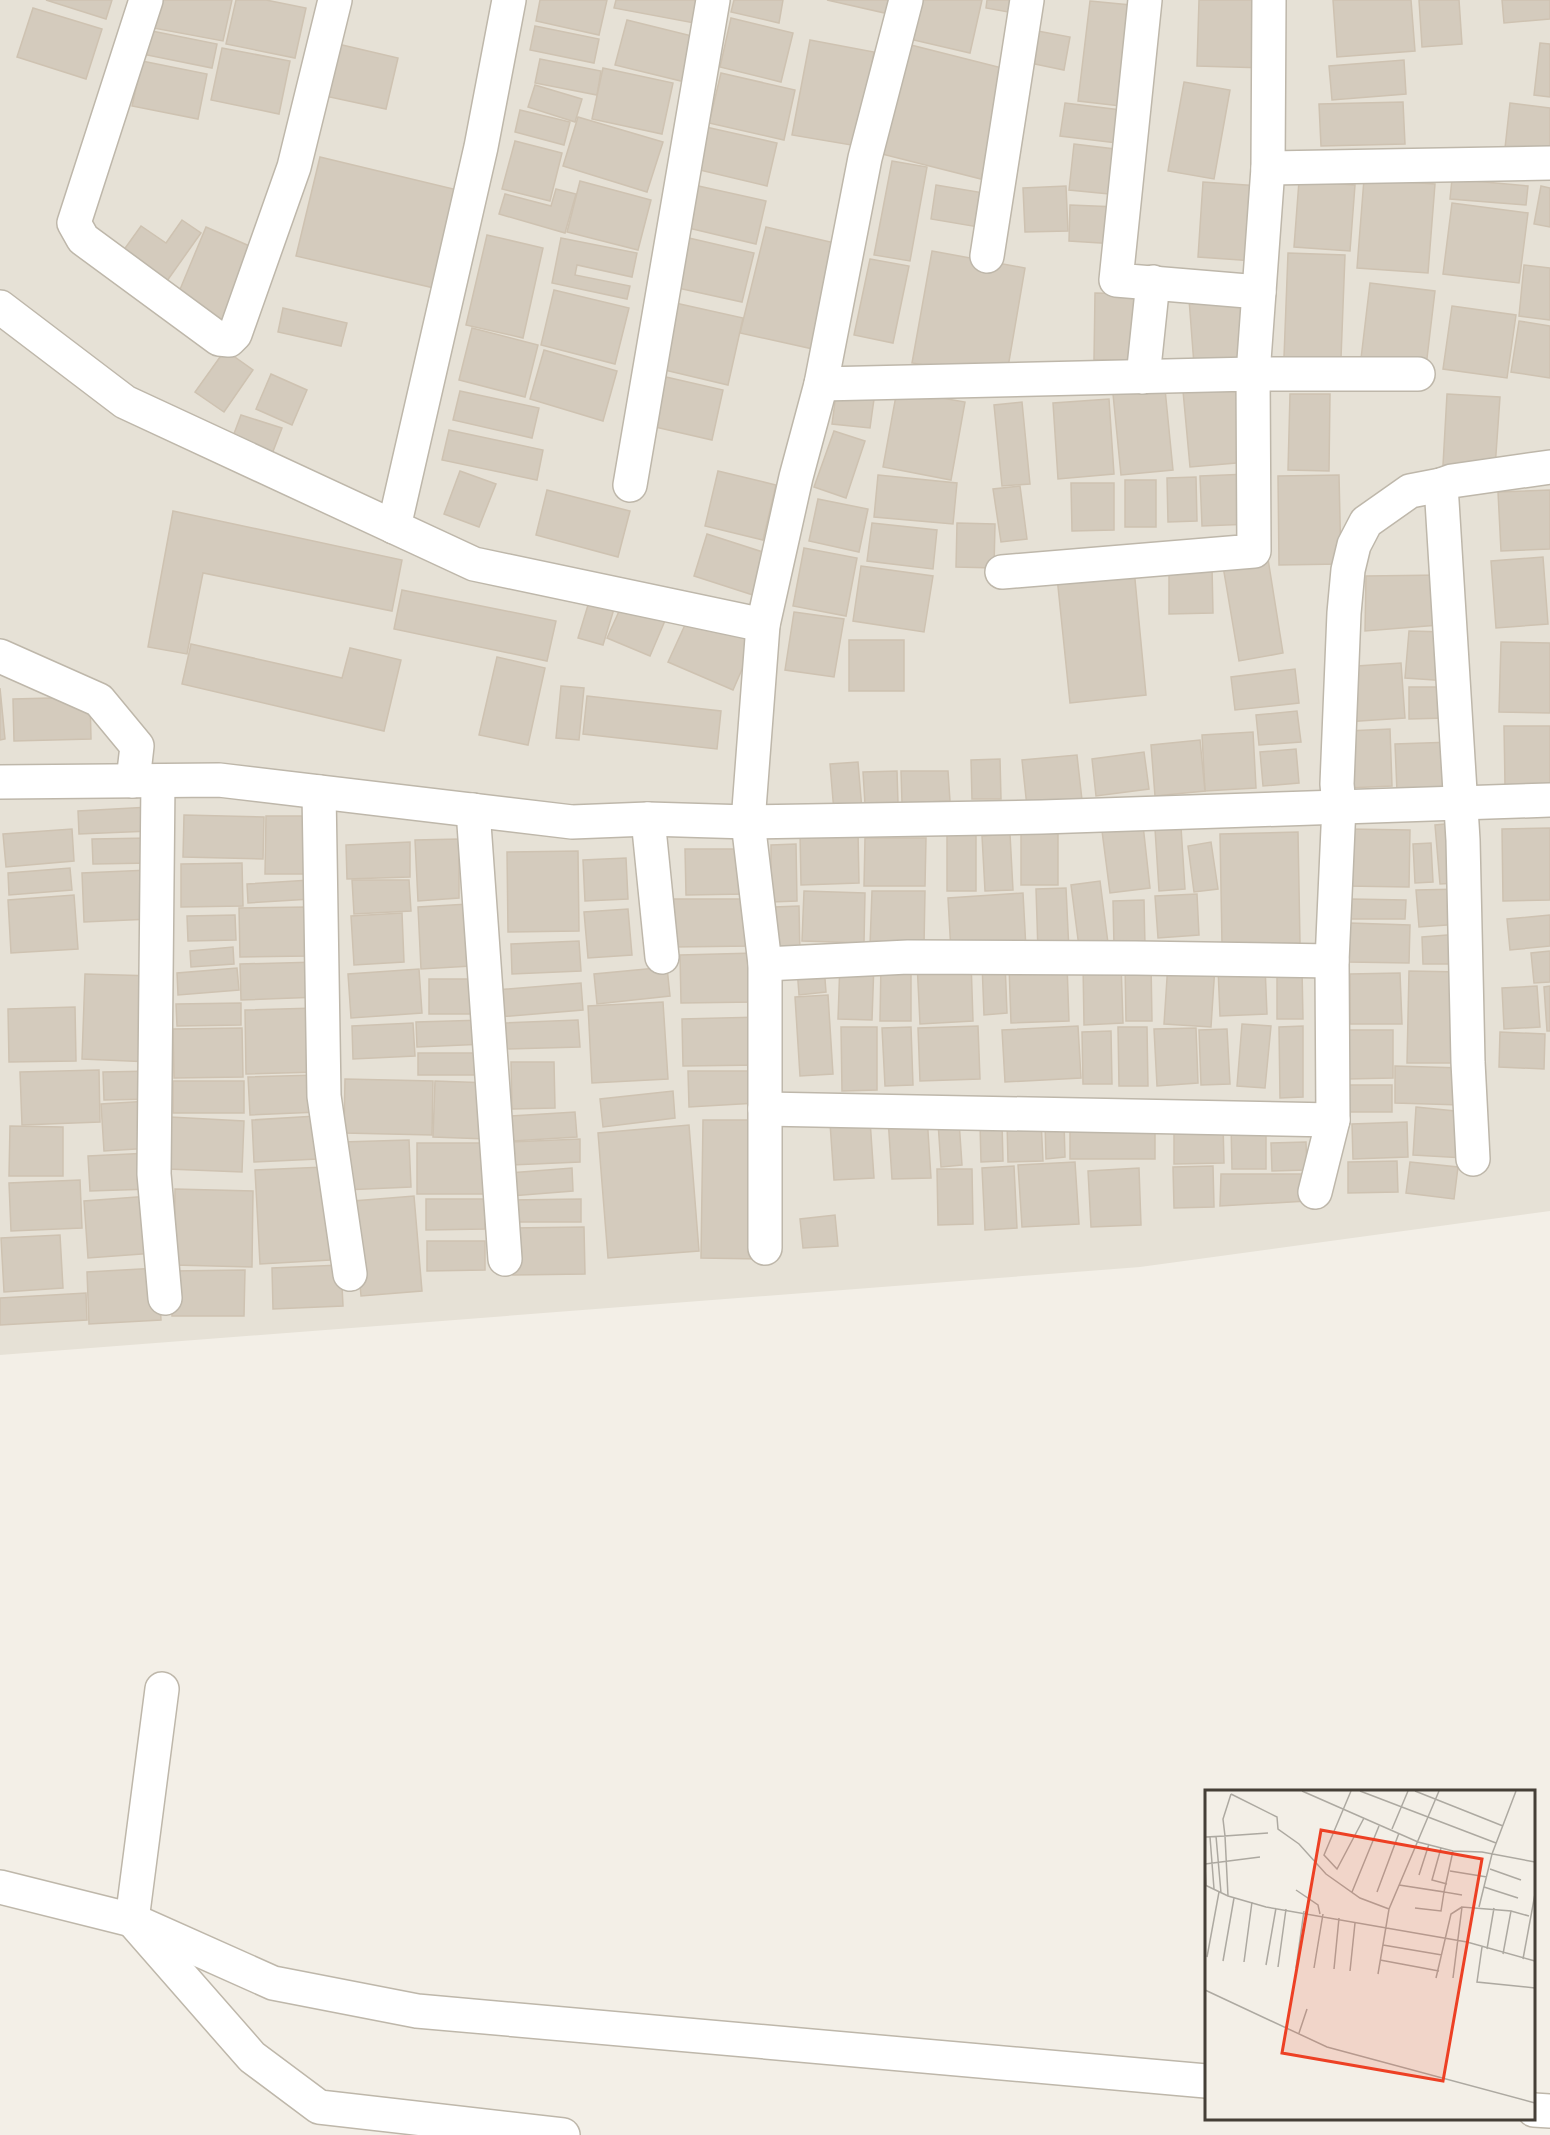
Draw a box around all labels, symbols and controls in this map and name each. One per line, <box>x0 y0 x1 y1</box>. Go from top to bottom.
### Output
inset map <box>1205 1790 1535 2120</box>

